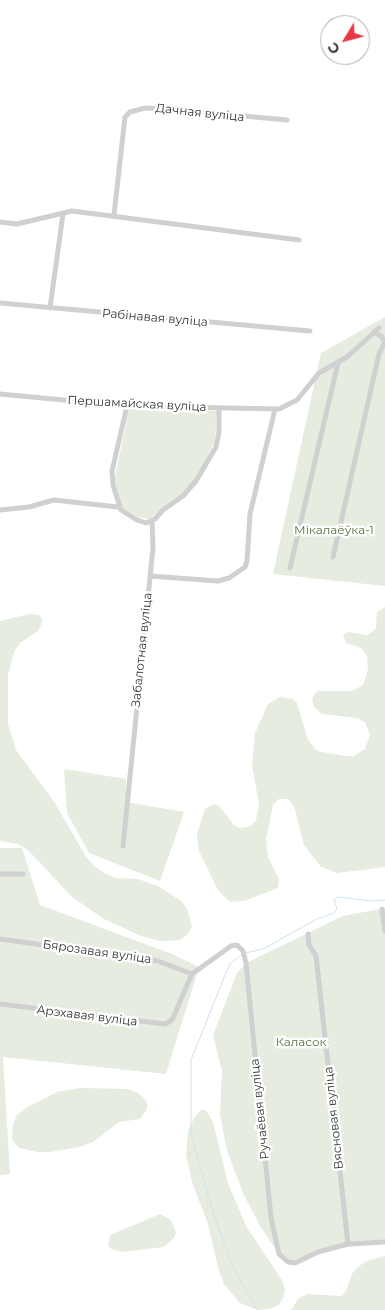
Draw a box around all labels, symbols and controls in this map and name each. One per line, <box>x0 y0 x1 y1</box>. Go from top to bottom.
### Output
north arrow <box>320 15 370 65</box>
text: С <box>324 39 344 58</box>
street label: Дачная вуліца <box>155 101 245 125</box>
street label: Рабінавая вуліца <box>102 306 208 330</box>
street label: Першамайская вуліца <box>67 393 207 415</box>
park label: Мікалаёўка-1 <box>294 523 374 537</box>
street label: Забалотная вуліца <box>129 592 155 708</box>
street label: Бярозавая вуліца <box>42 937 152 967</box>
street label: Арэхавая вуліца <box>36 1003 138 1029</box>
park label: Каласок <box>275 1035 327 1049</box>
street label: Ручаёвая вуліца <box>248 1058 272 1160</box>
street label: Вясновая вуліца <box>321 1066 347 1170</box>

